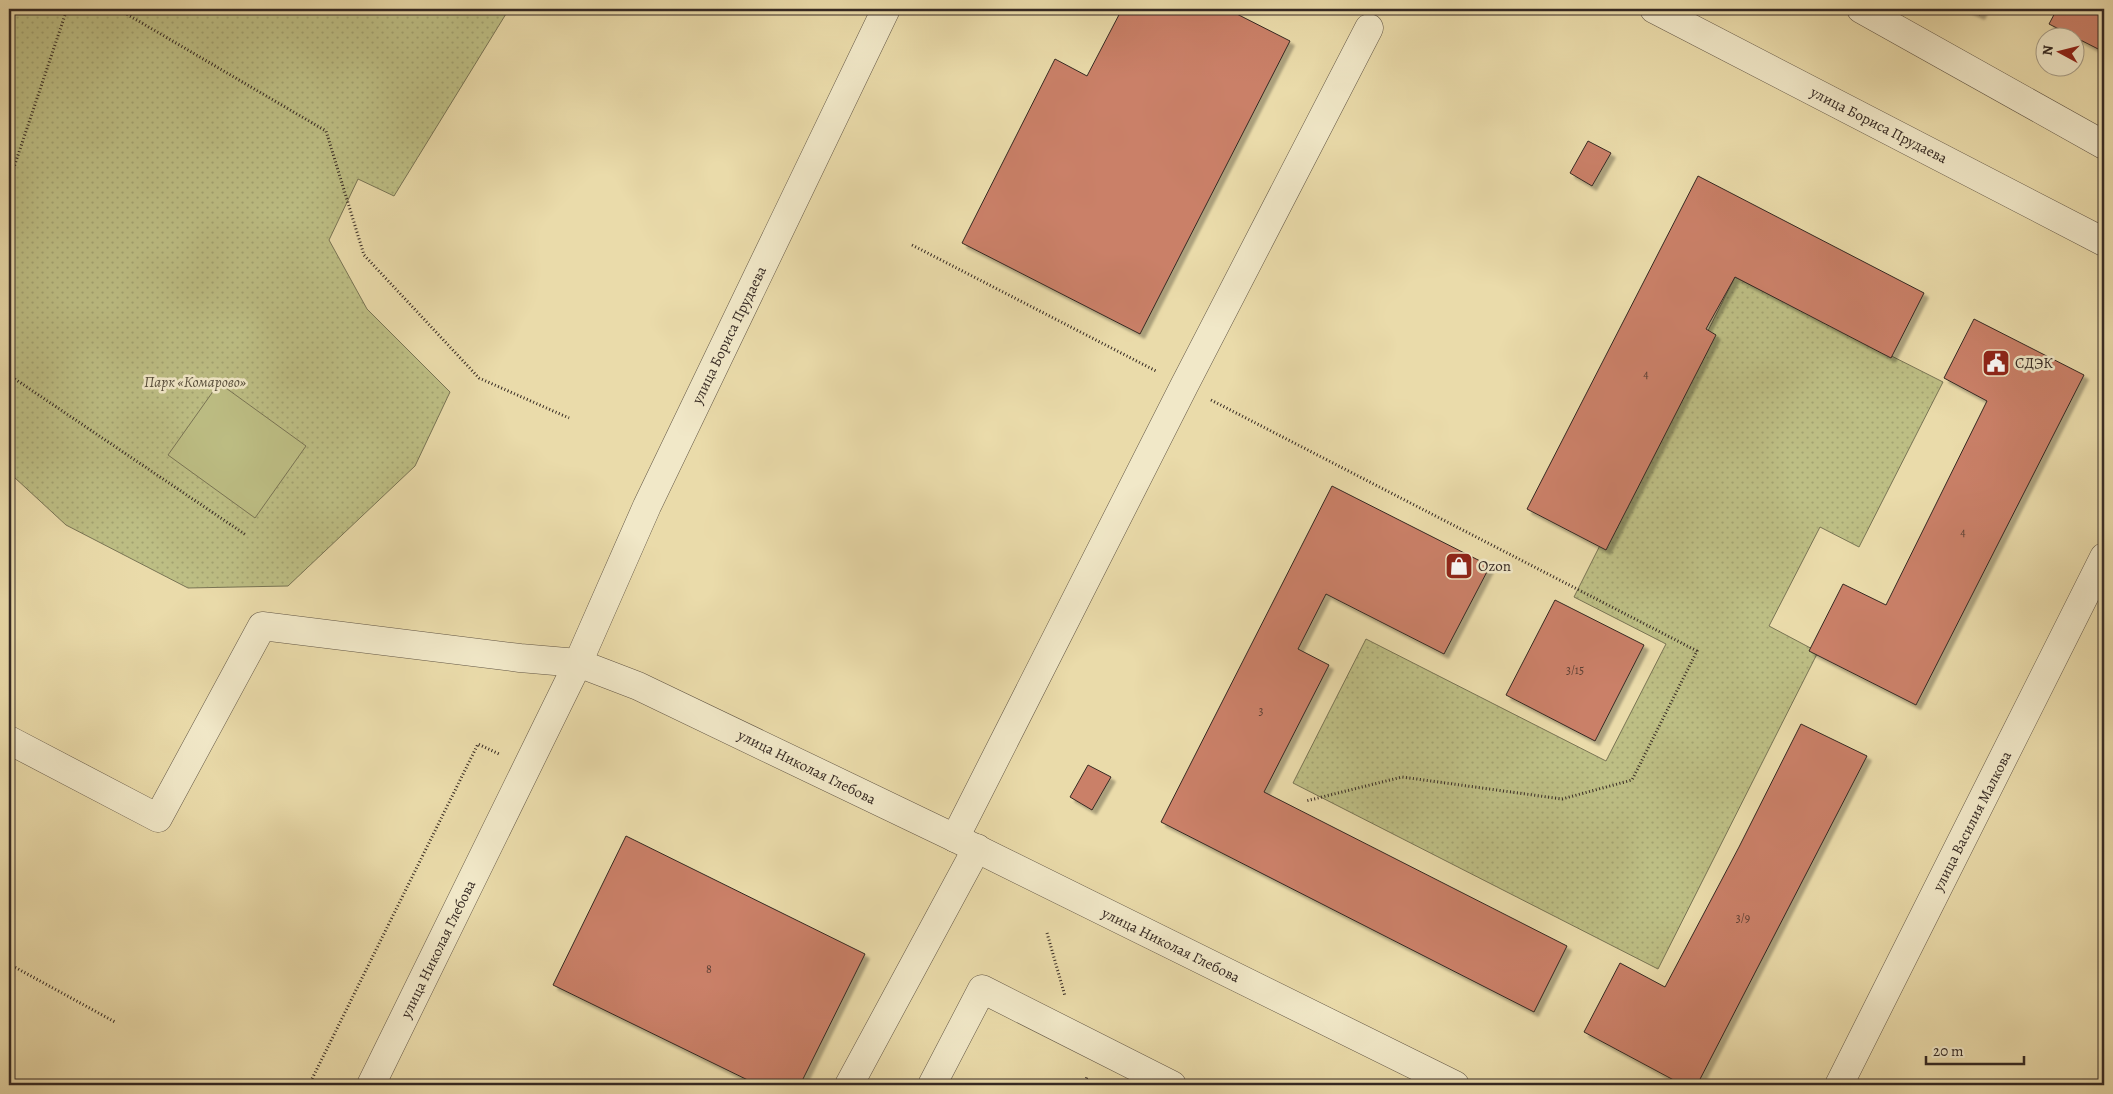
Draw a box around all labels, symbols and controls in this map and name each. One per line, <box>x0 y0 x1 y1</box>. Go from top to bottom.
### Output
north arrow <box>2036 28 2086 78</box>
text: N <box>2038 44 2058 57</box>
street label: улица Бориса Прудаева <box>1806 81 1951 168</box>
street label: улица Бориса Прудаева <box>686 263 771 408</box>
public building icon: СДЭК <box>1981 348 2011 378</box>
place label: СДЭК <box>2015 353 2053 373</box>
house number: 4 <box>1643 366 1649 382</box>
park label: Парк «Комарово» <box>144 372 246 392</box>
house number: 4 <box>1960 524 1966 540</box>
shop icon: Ozon <box>1444 551 1474 581</box>
place label: Ozon <box>1478 556 1511 576</box>
house number: 3/15 <box>1566 662 1584 678</box>
house number: 3 <box>1259 703 1264 719</box>
street label: улица Николая Глебова <box>734 724 879 809</box>
street label: улица Василия Малкова <box>1927 747 2016 895</box>
street label: улица Николая Глебова <box>395 877 480 1022</box>
street label: улица Николая Глебова <box>1098 902 1243 987</box>
house number: 3/9 <box>1736 910 1750 926</box>
house number: 8 <box>706 961 712 977</box>
scale bar <box>1926 1034 2023 1066</box>
text: 20 m <box>1933 1041 1964 1061</box>

